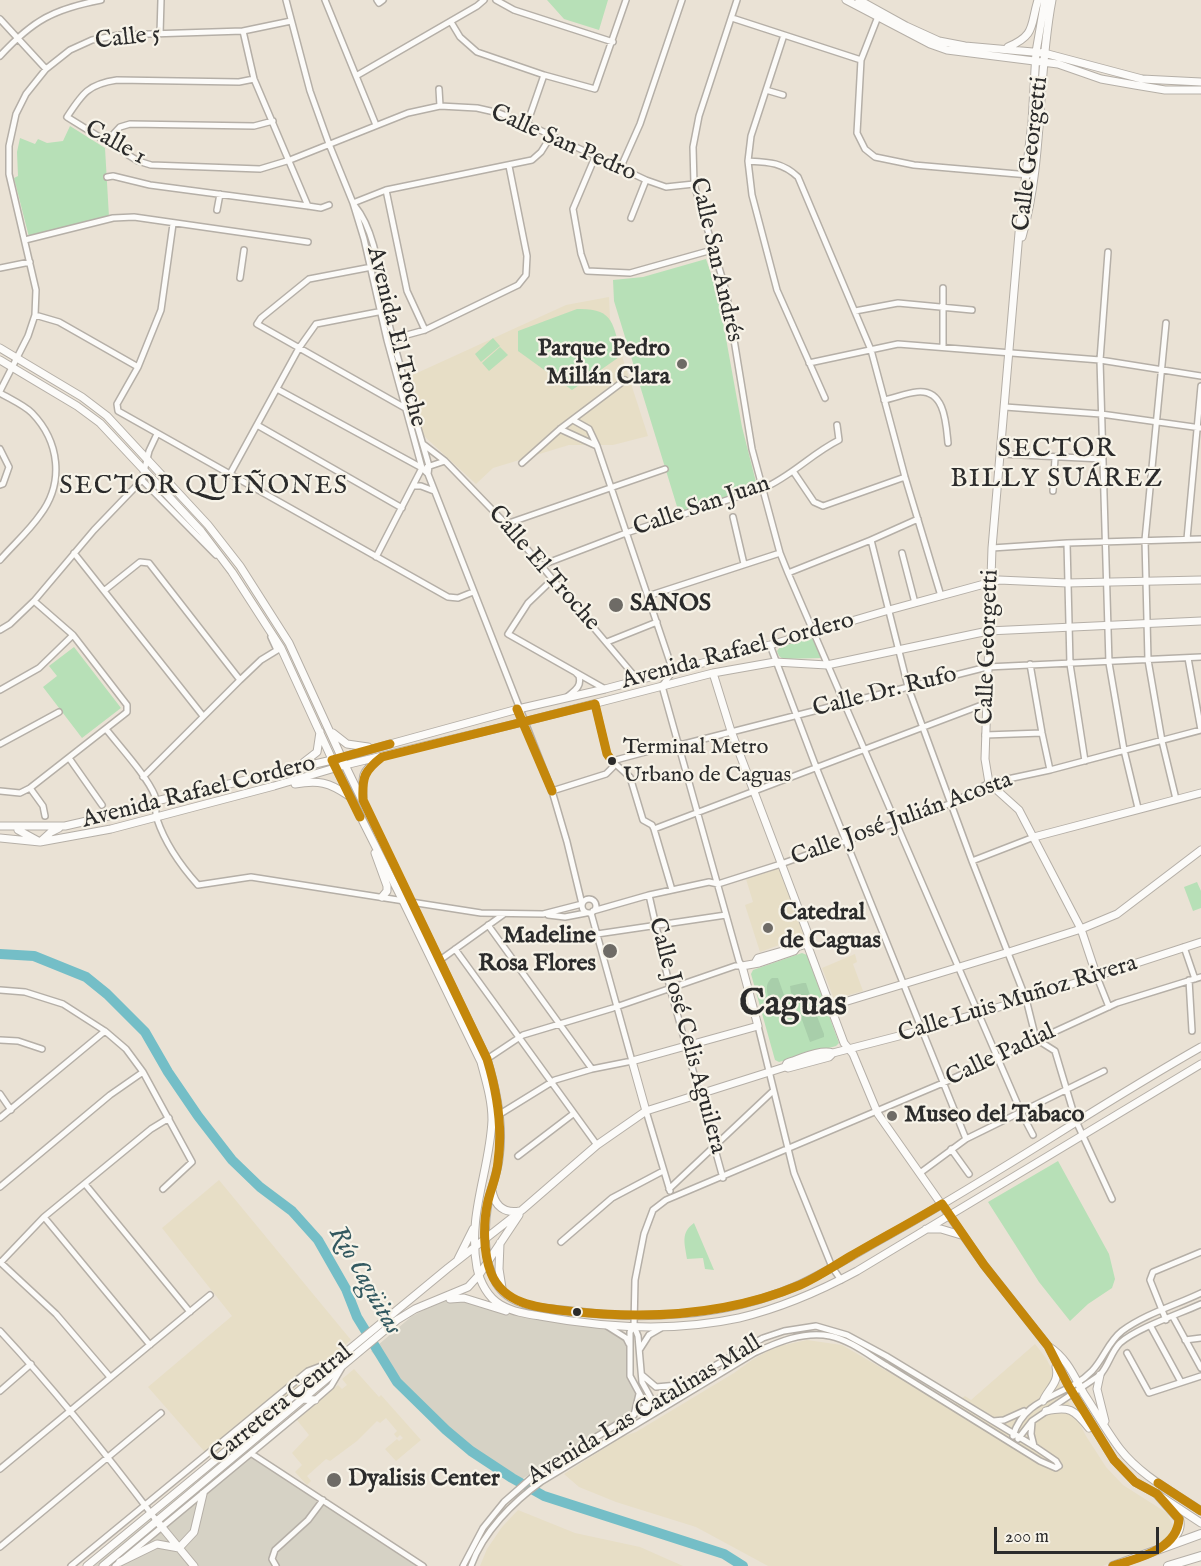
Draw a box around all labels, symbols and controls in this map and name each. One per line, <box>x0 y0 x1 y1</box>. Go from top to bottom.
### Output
street label: Calle 5 <box>94 21 162 57</box>
street label: Calle Georgetti <box>1008 75 1056 233</box>
street label: Calle San Pedro <box>486 99 640 189</box>
street label: Calle 1 <box>79 115 151 173</box>
street label: Calle San Andrés <box>682 175 748 345</box>
street label: Avenida El Troche <box>359 244 431 430</box>
place label: Parque Pedro Millán Clara <box>537 336 670 392</box>
marker: Parque Pedro Millán Clara <box>675 357 689 371</box>
district label: SECTOR BILLY SUÁREZ <box>950 435 1164 496</box>
street label: Calle San Juan <box>630 470 774 544</box>
district label: SECTOR QUIÑONES <box>59 472 349 504</box>
street label: Calle El Troche <box>481 500 605 638</box>
street label: Calle Georgetti <box>972 569 1006 725</box>
place label: SANOS <box>630 591 711 619</box>
marker: SANOS <box>607 596 625 614</box>
street label: Avenida Rafael Cordero <box>619 607 857 697</box>
street label: Calle Dr. Rufo <box>810 661 960 725</box>
place label: Terminal Metro Urbano de Caguas <box>623 735 791 786</box>
street label: Avenida Rafael Cordero <box>79 750 319 836</box>
marker: Terminal Metro Urbano de Caguas <box>606 755 618 767</box>
street label: Calle José Julián Acosta <box>788 767 1016 873</box>
place label: Catedral de Caguas <box>780 900 881 956</box>
street label: Calle José Celis Aguilera <box>641 915 731 1157</box>
marker: Catedral de Caguas <box>761 921 775 935</box>
place label: Madeline Rosa Flores <box>478 923 596 979</box>
marker: Madeline Rosa Flores <box>601 942 619 960</box>
street label: Calle Luis Muñoz Rivera <box>895 950 1141 1050</box>
district label: Caguas <box>739 985 847 1029</box>
street label: Calle Padial <box>942 1018 1060 1094</box>
place label: Museo del Tabaco <box>904 1102 1084 1130</box>
marker: Museo del Tabaco <box>885 1109 899 1123</box>
water label: Río Cagüitas <box>320 1221 408 1341</box>
unlabelled marker <box>571 1306 583 1318</box>
street label: Avenida Las Catalinas Mall <box>523 1330 767 1492</box>
street label: Carretera Central <box>205 1339 359 1471</box>
place label: Dyalisis Center <box>348 1466 500 1494</box>
marker: Dyalisis Center <box>325 1471 343 1489</box>
scale bar <box>997 1515 1162 1553</box>
text: 200 m <box>1005 1526 1049 1549</box>

